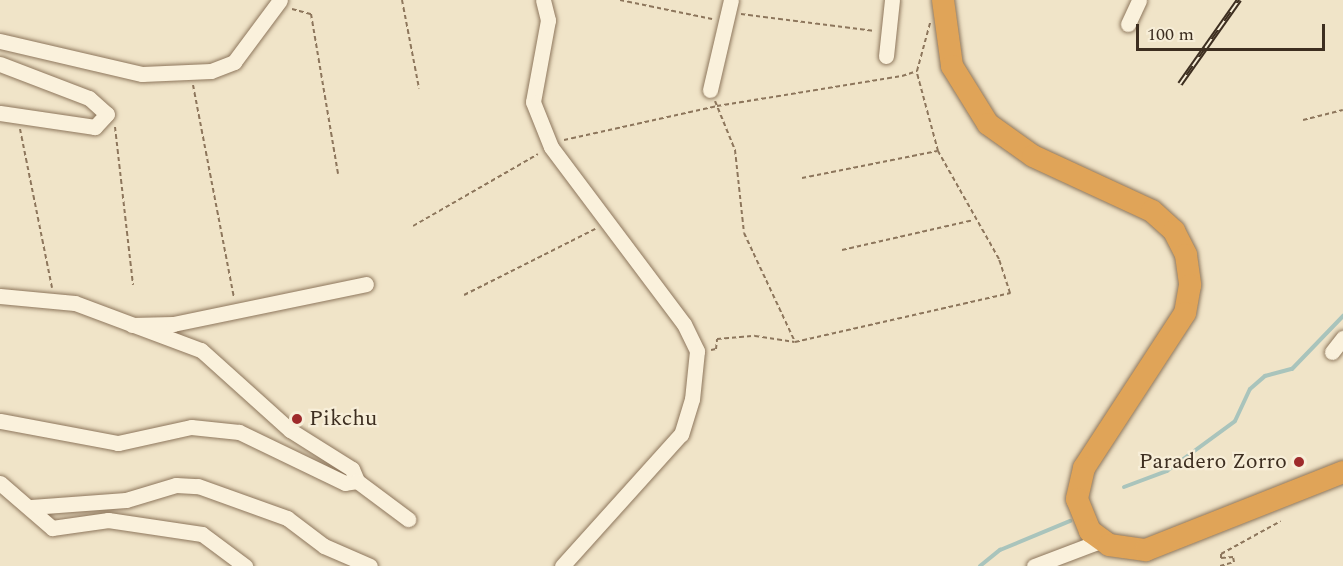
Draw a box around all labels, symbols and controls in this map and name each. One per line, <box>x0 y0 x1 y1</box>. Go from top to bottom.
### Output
scale bar <box>1139 12 1328 50</box>
text: 100 m <box>1147 21 1194 48</box>
place label: Pikchu <box>309 406 377 432</box>
marker: Pikchu <box>290 412 304 426</box>
place label: Paradero Zorro <box>1139 449 1287 475</box>
marker: Paradero Zorro <box>1292 455 1306 469</box>

